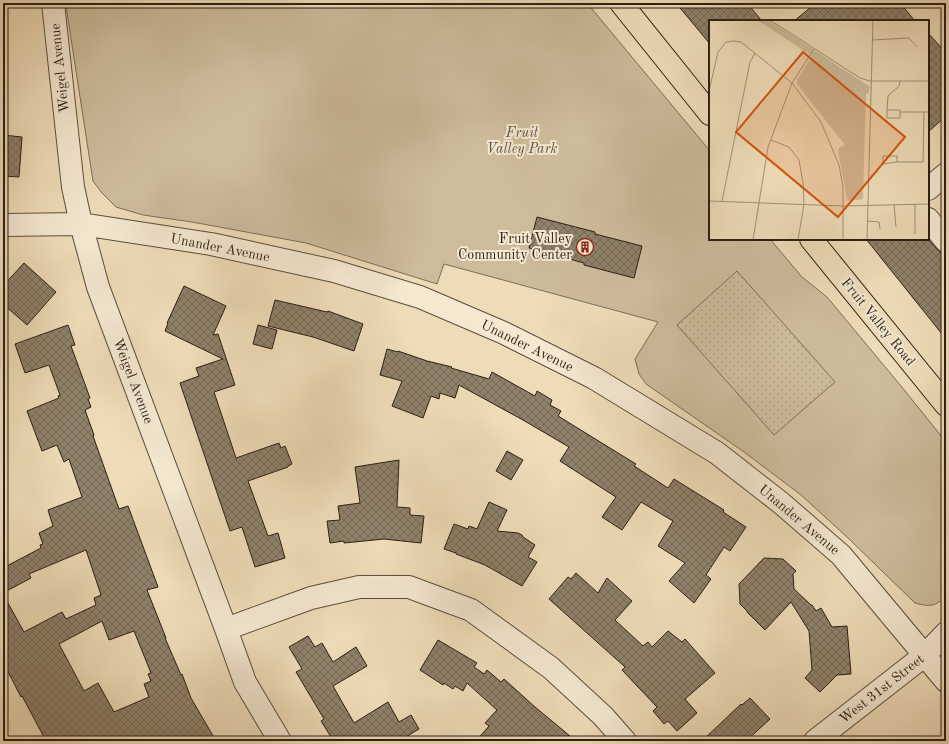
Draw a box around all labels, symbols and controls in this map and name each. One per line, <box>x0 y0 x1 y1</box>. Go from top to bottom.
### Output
inset map <box>709 20 929 240</box>
street label: Weigel Avenue <box>48 23 72 113</box>
park label: Fruit Valley Park <box>487 126 558 157</box>
street label: Unander Avenue <box>169 232 271 264</box>
place label: Fruit Valley Community Center <box>458 232 573 262</box>
building icon: Fruit Valley Community Center <box>575 237 595 257</box>
street label: Fruit Valley Road <box>838 275 918 369</box>
street label: Unander Avenue <box>479 318 575 374</box>
street label: Weigel Avenue <box>110 336 156 426</box>
street label: Unander Avenue <box>756 482 842 558</box>
street label: West 31st Street <box>837 652 927 726</box>

